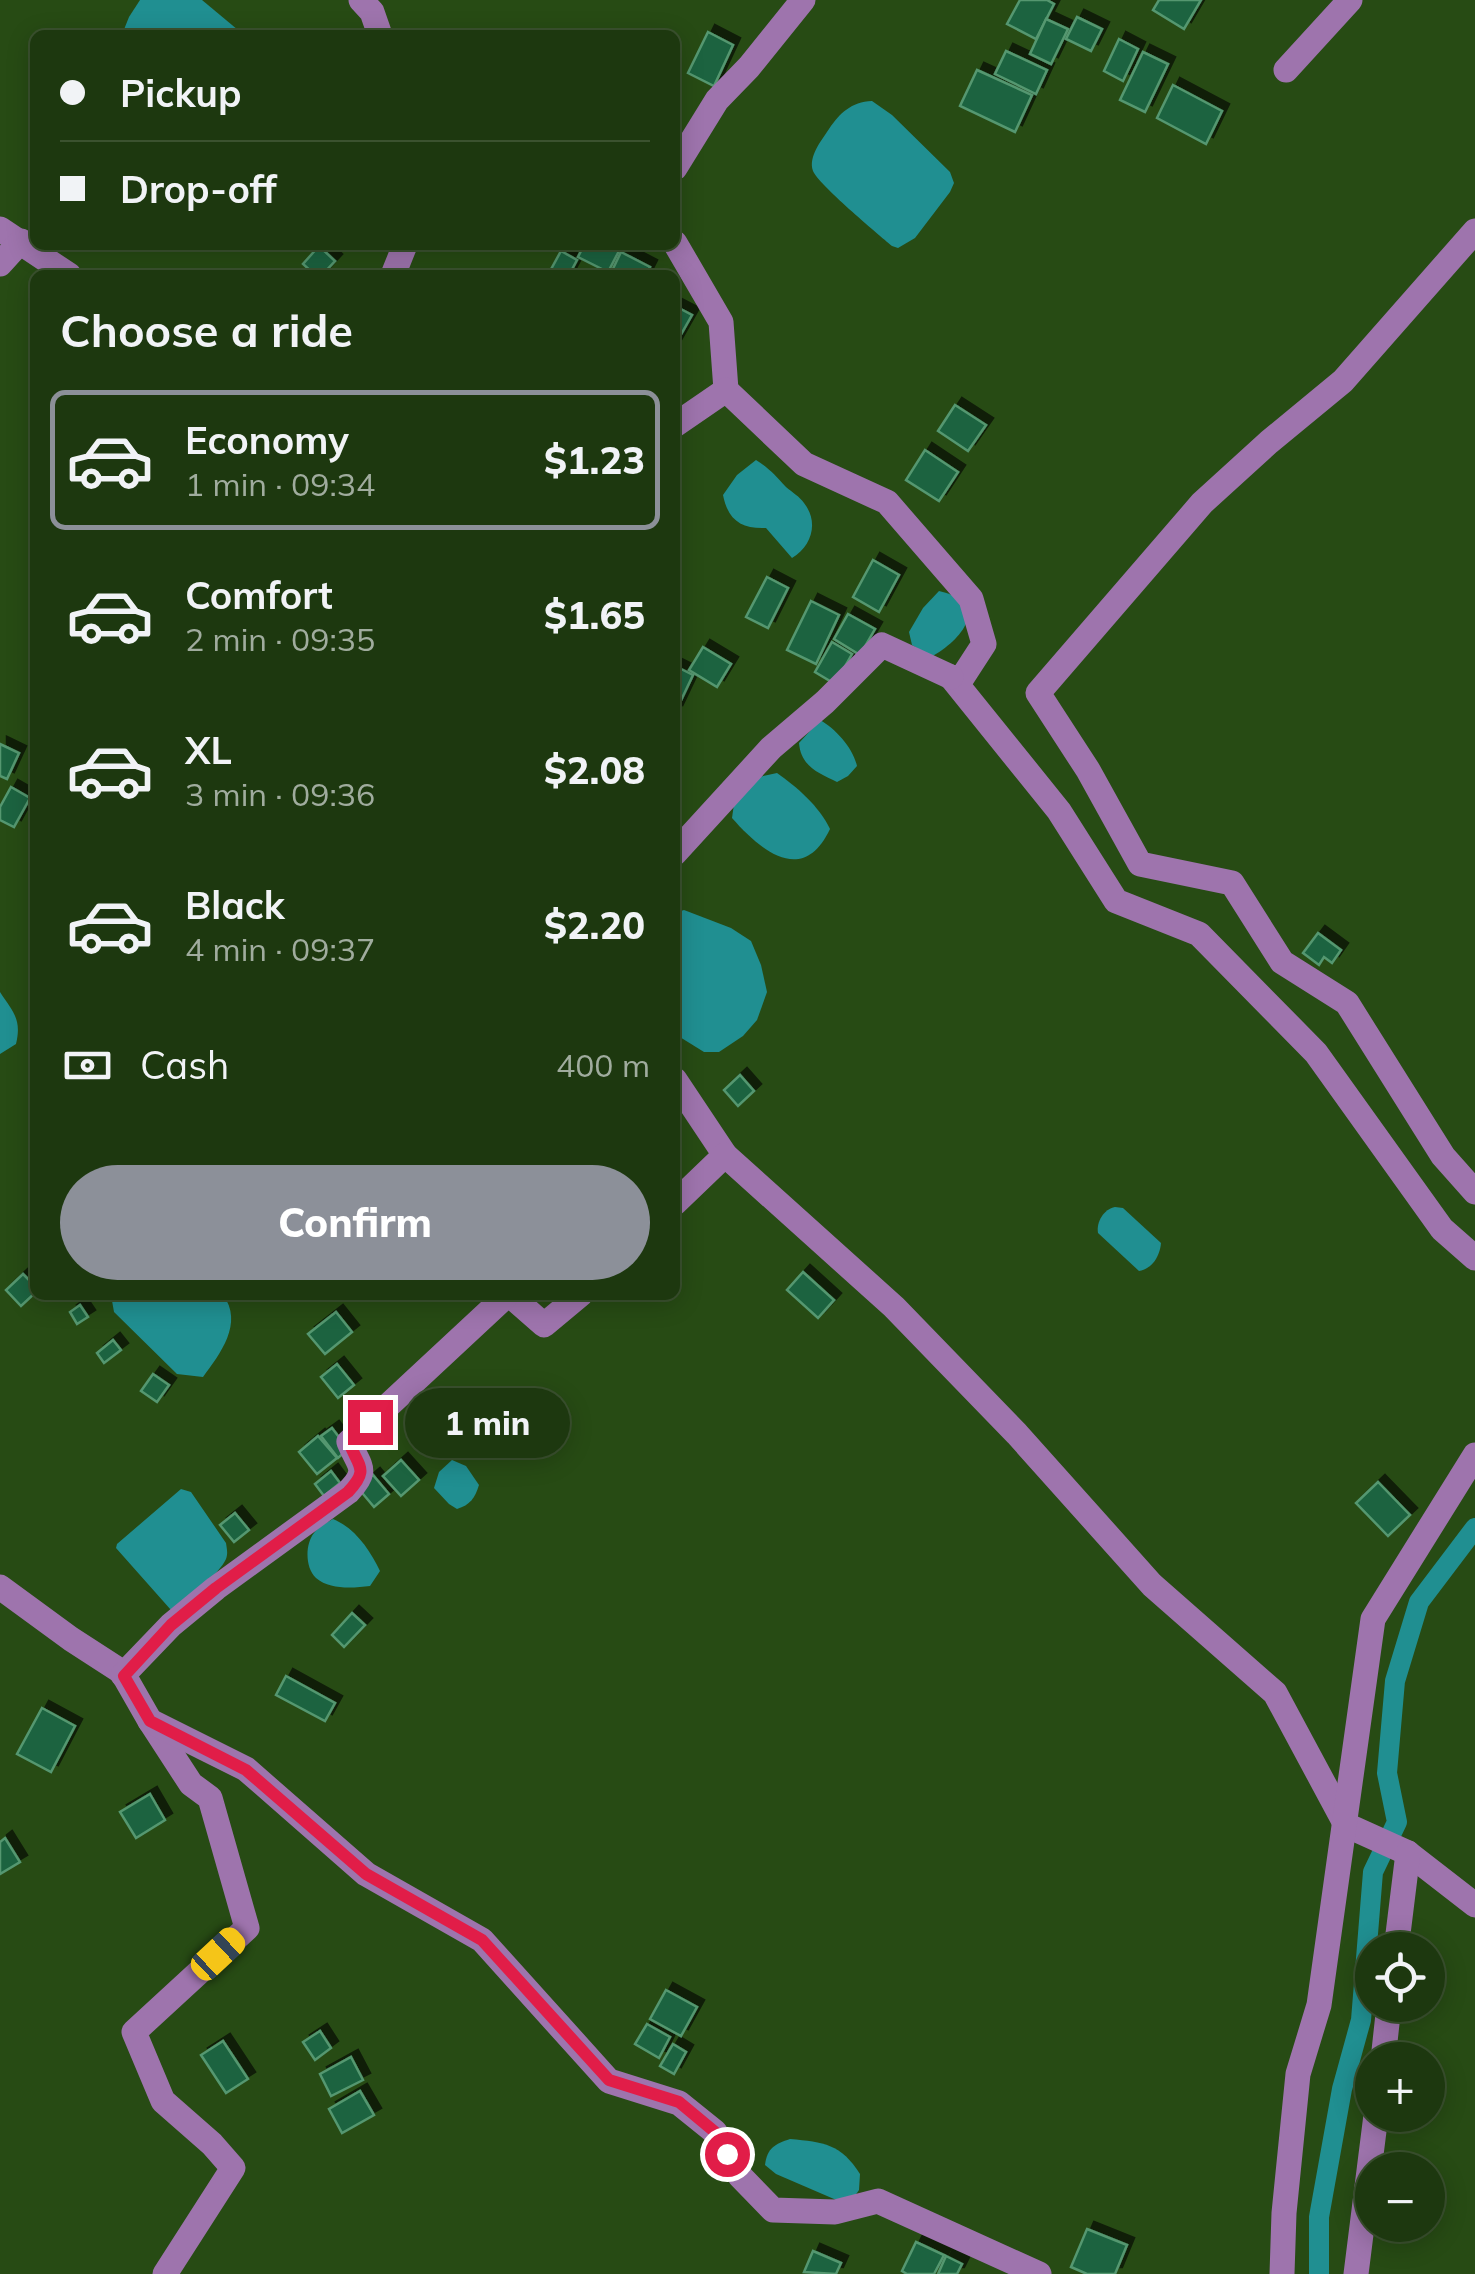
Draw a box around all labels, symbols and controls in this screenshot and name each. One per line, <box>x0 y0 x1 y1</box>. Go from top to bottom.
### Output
text: Pickup <box>120 69 242 117</box>
text: Drop-off <box>120 165 277 213</box>
text: Choose a ride <box>60 302 353 358</box>
icon: car <box>65 415 155 505</box>
text: Economy <box>185 416 349 464</box>
text: $1.23 <box>544 436 645 484</box>
text: 1 min · 09:34 <box>185 464 375 504</box>
icon: car <box>65 570 155 660</box>
text: Comfort <box>185 571 333 619</box>
text: $1.65 <box>544 591 645 639</box>
text: 2 min · 09:35 <box>185 619 375 659</box>
icon: car <box>65 725 155 815</box>
text: XL <box>185 726 232 774</box>
text: $2.08 <box>544 746 645 794</box>
text: 3 min · 09:36 <box>185 774 375 814</box>
icon: car <box>65 880 155 970</box>
text: Black <box>185 881 285 929</box>
text: $2.20 <box>544 901 645 949</box>
text: 4 min · 09:37 <box>185 929 375 969</box>
icon: cash <box>60 1038 115 1093</box>
text: Cash <box>140 1041 229 1089</box>
text: 400 m <box>556 1045 650 1085</box>
button: Confirm <box>60 1165 650 1280</box>
callout: 1 min <box>405 1387 570 1457</box>
route end <box>348 1400 393 1445</box>
text: 1 min <box>445 1403 530 1443</box>
car <box>186 1923 250 1985</box>
map controls <box>1355 1932 1445 2242</box>
button: locate <box>1355 1932 1445 2022</box>
button: + <box>1355 2042 1445 2132</box>
route start <box>705 2132 750 2177</box>
button: − <box>1355 2152 1445 2242</box>

